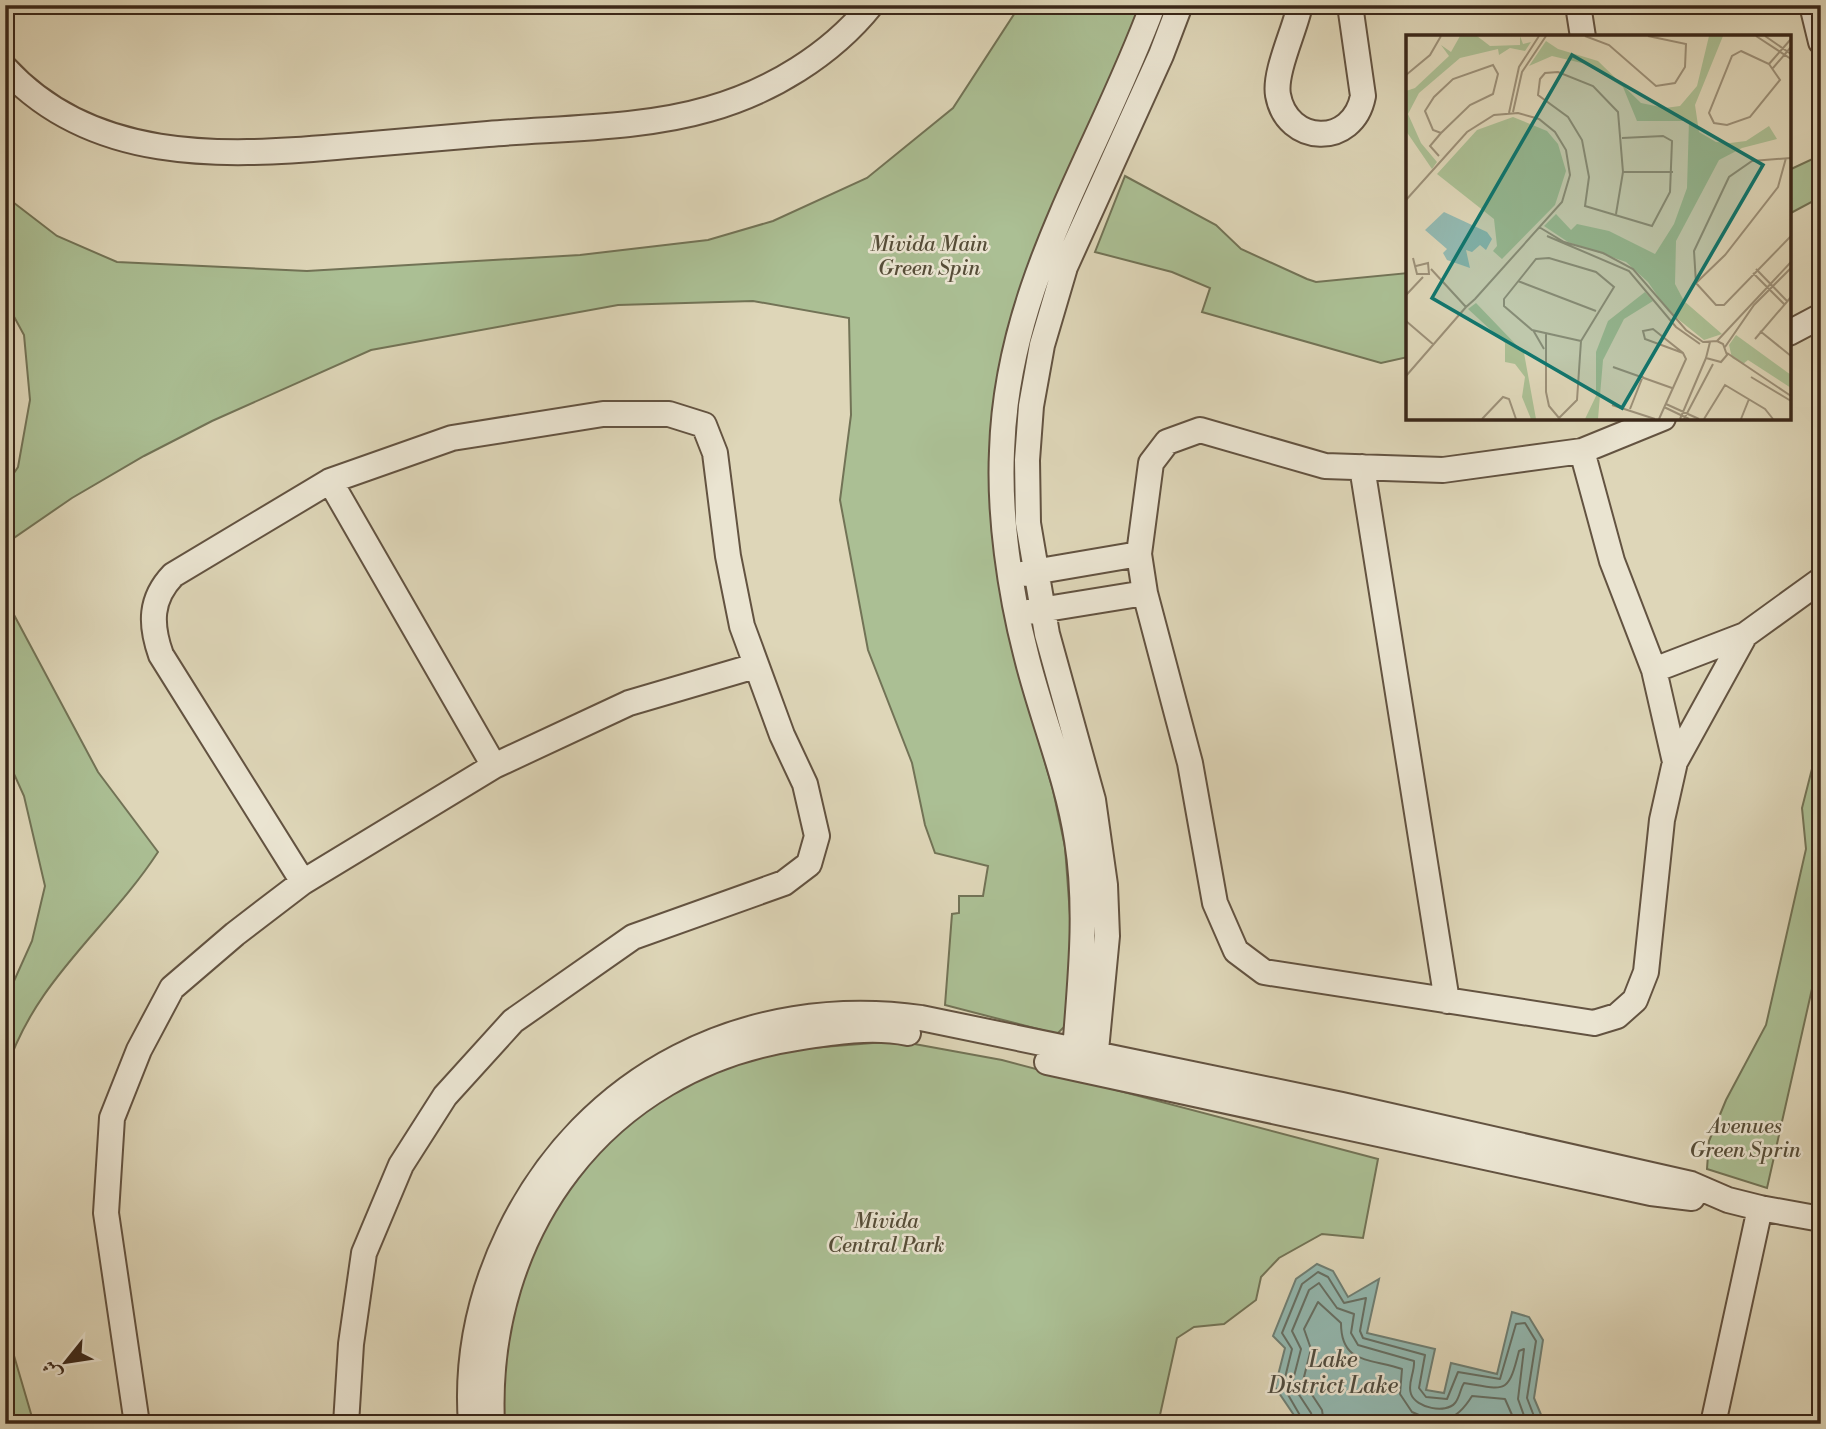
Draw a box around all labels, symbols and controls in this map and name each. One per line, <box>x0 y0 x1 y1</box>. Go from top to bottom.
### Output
inset map <box>1406 35 1791 420</box>
park label: Mivida Main Green Spin <box>870 232 988 282</box>
park label: Avenues Green Sprin <box>1689 1114 1801 1164</box>
park label: Mivida Central Park <box>827 1209 945 1259</box>
north arrow <box>32 1328 102 1398</box>
water label: Lake District Lake <box>1267 1346 1398 1400</box>
text: ش <box>37 1356 67 1384</box>

